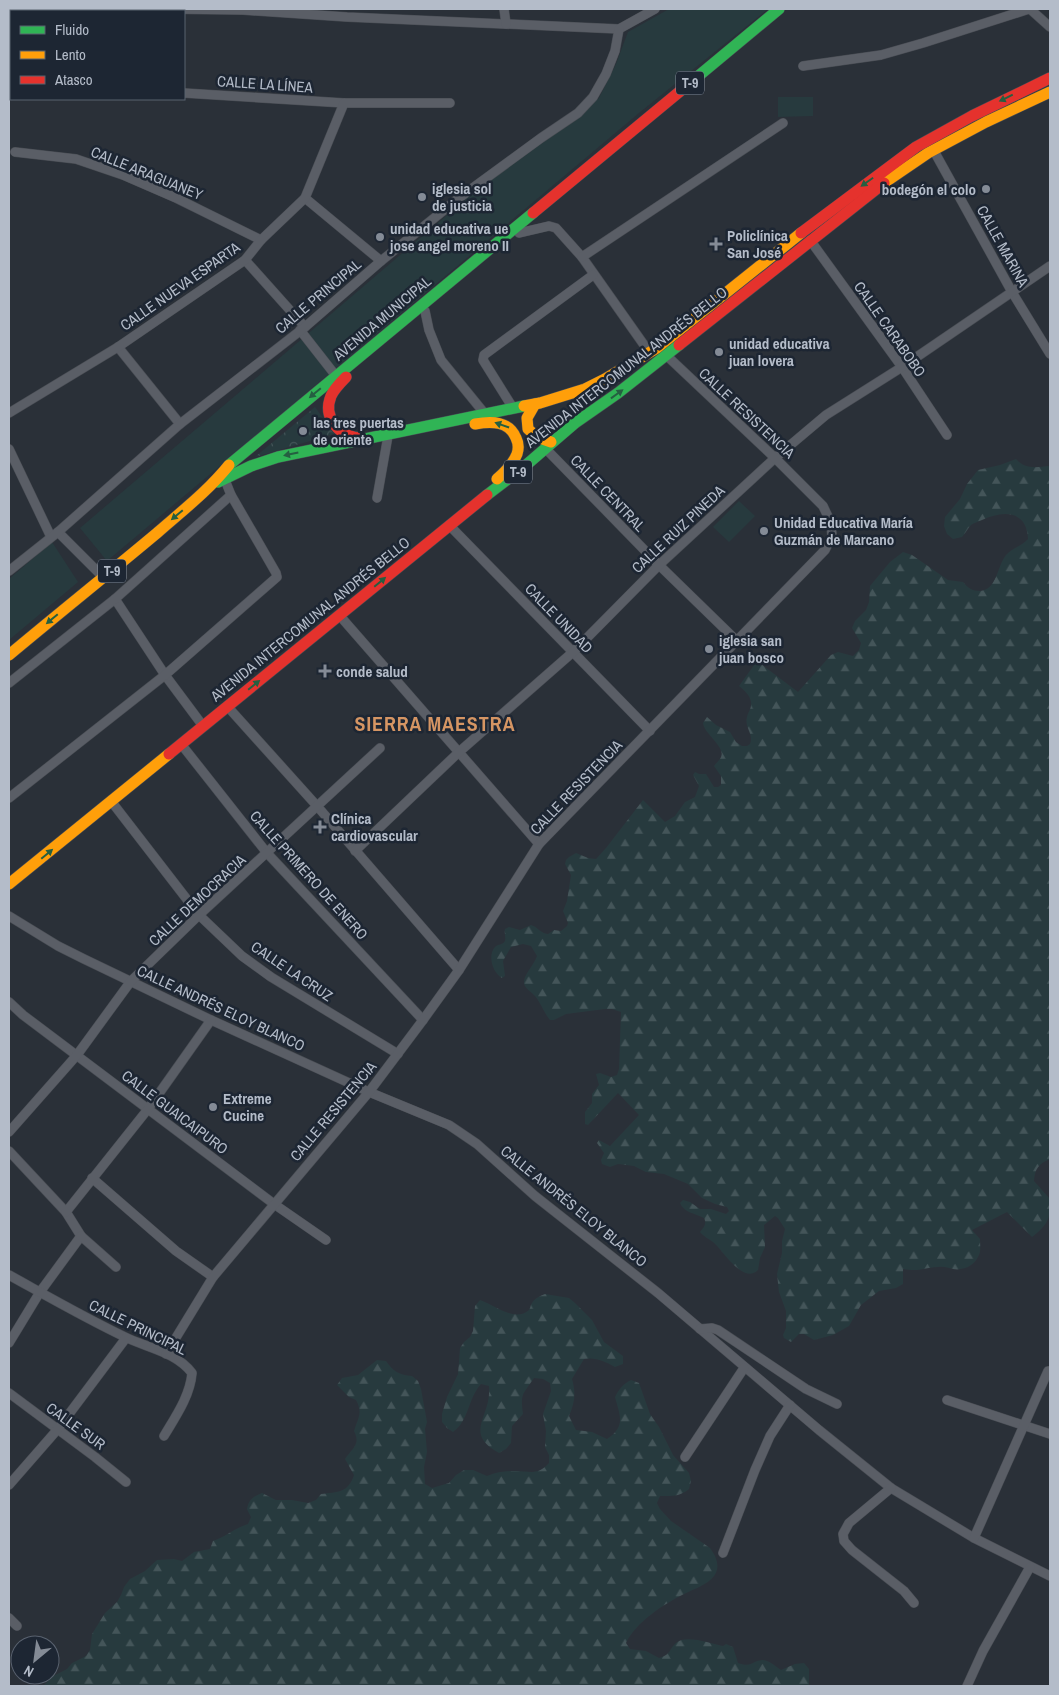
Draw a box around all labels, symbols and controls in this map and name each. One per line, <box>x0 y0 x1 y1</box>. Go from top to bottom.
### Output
legend <box>10 10 185 100</box>
text: Fluido <box>55 19 89 40</box>
text: Lento <box>55 44 86 65</box>
text: Atasco <box>54 69 93 90</box>
street label: CALLE LA LÍNEA <box>217 70 314 98</box>
road number: T-9 <box>676 72 704 95</box>
one-way arrow <box>999 95 1013 103</box>
street label: CALLE ARAGUANEY <box>88 141 207 205</box>
one-way arrow <box>860 177 874 187</box>
place label: iglesia sol de justicia <box>432 178 492 216</box>
place label: bodegón el colo <box>882 179 976 200</box>
marker: bodegón el colo <box>980 183 992 195</box>
marker: iglesia sol de justicia <box>416 191 428 203</box>
street label: CALLE MARINA <box>972 201 1034 291</box>
place label: unidad educativa ue jose angel moreno II <box>389 218 509 256</box>
place label: Policlínica San José <box>727 225 788 263</box>
marker: unidad educativa ue jose angel moreno II <box>374 231 386 243</box>
street label: CALLE NUEVA ESPARTA <box>116 236 245 335</box>
marker: Policlínica San José <box>709 237 723 251</box>
street label: CALLE PRINCIPAL <box>270 254 366 338</box>
street label: AVENIDA MUNICIPAL <box>328 271 436 366</box>
street label: CALLE CARABOBO <box>849 277 931 381</box>
street label: AVENIDA INTERCOMUNAL ANDRÉS BELLO <box>520 281 731 453</box>
place label: unidad educativa juan lovera <box>728 333 830 371</box>
marker: unidad educativa juan lovera <box>713 346 725 358</box>
street label: CALLE RESISTENCIA <box>694 363 800 464</box>
one-way arrow <box>310 387 322 399</box>
one-way arrow <box>610 389 623 399</box>
place label: las tres puertas de oriente <box>313 412 404 450</box>
one-way arrow <box>494 421 509 429</box>
marker: las tres puertas de oriente <box>297 425 309 437</box>
one-way arrow <box>283 450 298 458</box>
street label: CALLE CENTRAL <box>566 450 650 536</box>
road number: T-9 <box>504 461 532 484</box>
street label: CALLE RUIZ PINEDA <box>627 480 730 578</box>
one-way arrow <box>171 509 183 521</box>
place label: Unidad Educativa María Guzmán de Marcano <box>774 512 913 550</box>
marker: Unidad Educativa María Guzmán de Marcano <box>758 525 770 537</box>
street label: AVENIDA INTERCOMUNAL ANDRÉS BELLO <box>205 532 414 707</box>
road number: T-9 <box>98 560 126 582</box>
one-way arrow <box>373 577 386 588</box>
street label: CALLE UNIDAD <box>520 578 598 658</box>
one-way arrow <box>46 614 59 625</box>
place label: iglesia san juan bosco <box>718 630 784 668</box>
marker: iglesia san juan bosco <box>703 643 715 655</box>
place label: conde salud <box>336 661 408 682</box>
marker: conde salud <box>318 664 332 678</box>
one-way arrow <box>247 679 260 690</box>
district label: SIERRA MAESTRA <box>355 710 516 737</box>
street label: CALLE RESISTENCIA <box>525 734 627 839</box>
street label: CALLE PRIMERO DE ENERO <box>245 806 373 944</box>
place label: Clínica cardiovascular <box>331 808 418 846</box>
marker: Clínica cardiovascular <box>313 820 327 834</box>
one-way arrow <box>40 848 53 859</box>
street label: CALLE DEMOCRACIA <box>144 849 251 951</box>
street label: CALLE LA CRUZ <box>247 936 337 1006</box>
street label: CALLE ANDRÉS ELOY BLANCO <box>134 960 308 1056</box>
street label: CALLE RESISTENCIA <box>285 1056 382 1165</box>
street label: CALLE GUAICAIPURO <box>117 1065 233 1159</box>
place label: Extreme Cucine <box>223 1088 272 1126</box>
marker: Extreme Cucine <box>207 1101 219 1113</box>
street label: CALLE ANDRÉS ELOY BLANCO <box>496 1140 652 1272</box>
street label: CALLE PRINCIPAL <box>86 1294 191 1360</box>
street label: CALLE SUR <box>42 1397 110 1455</box>
north arrow <box>10 1635 60 1685</box>
text: N <box>21 1661 37 1681</box>

